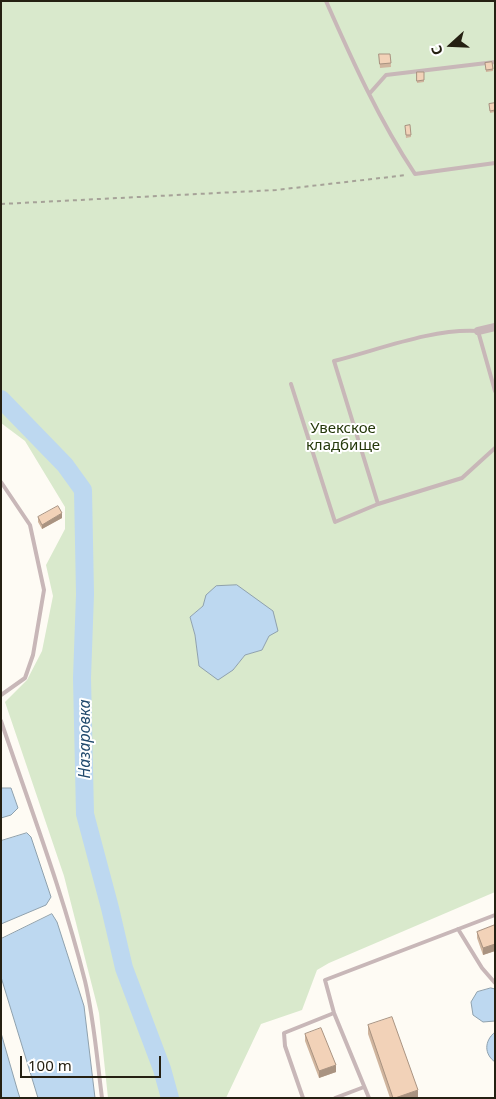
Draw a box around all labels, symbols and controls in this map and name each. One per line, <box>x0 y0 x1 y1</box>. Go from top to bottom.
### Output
north arrow <box>426 20 476 70</box>
text: С <box>426 43 447 58</box>
park label: Увекское кладбище <box>306 420 380 455</box>
water label: Назаровка <box>75 699 95 779</box>
scale bar <box>22 1046 164 1078</box>
text: 100 m <box>28 1055 72 1075</box>

